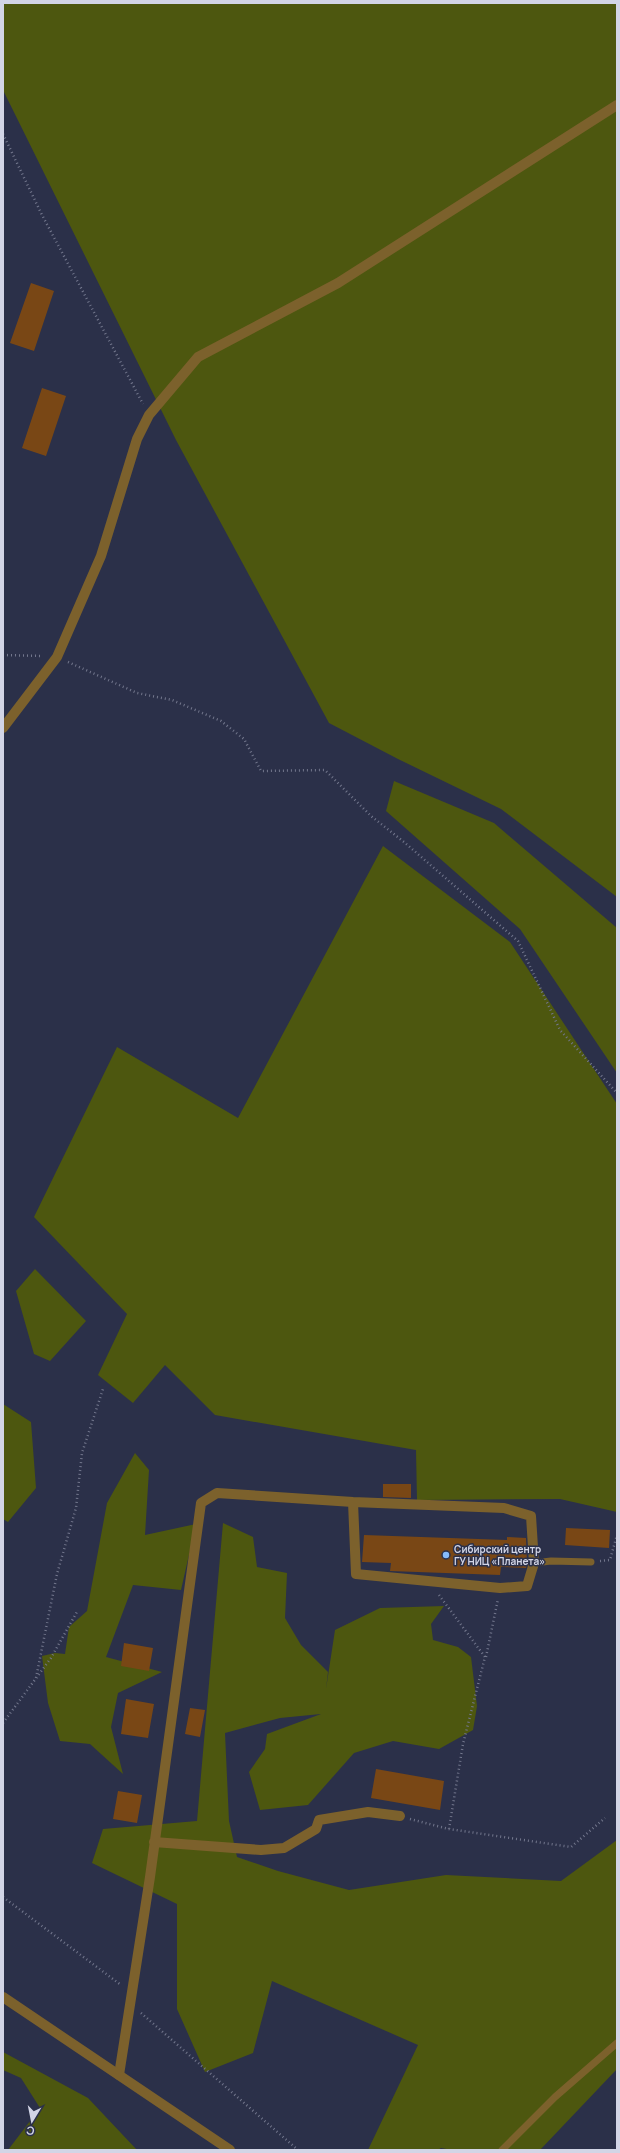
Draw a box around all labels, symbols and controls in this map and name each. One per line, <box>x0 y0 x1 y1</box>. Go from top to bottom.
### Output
place label: Сибирский центр ГУ НИЦ «Планета» <box>454 1542 545 1568</box>
marker: Сибирский центр ГУ НИЦ «Планета» <box>441 1550 451 1560</box>
north arrow <box>12 2101 52 2141</box>
text: С <box>25 2123 35 2139</box>

